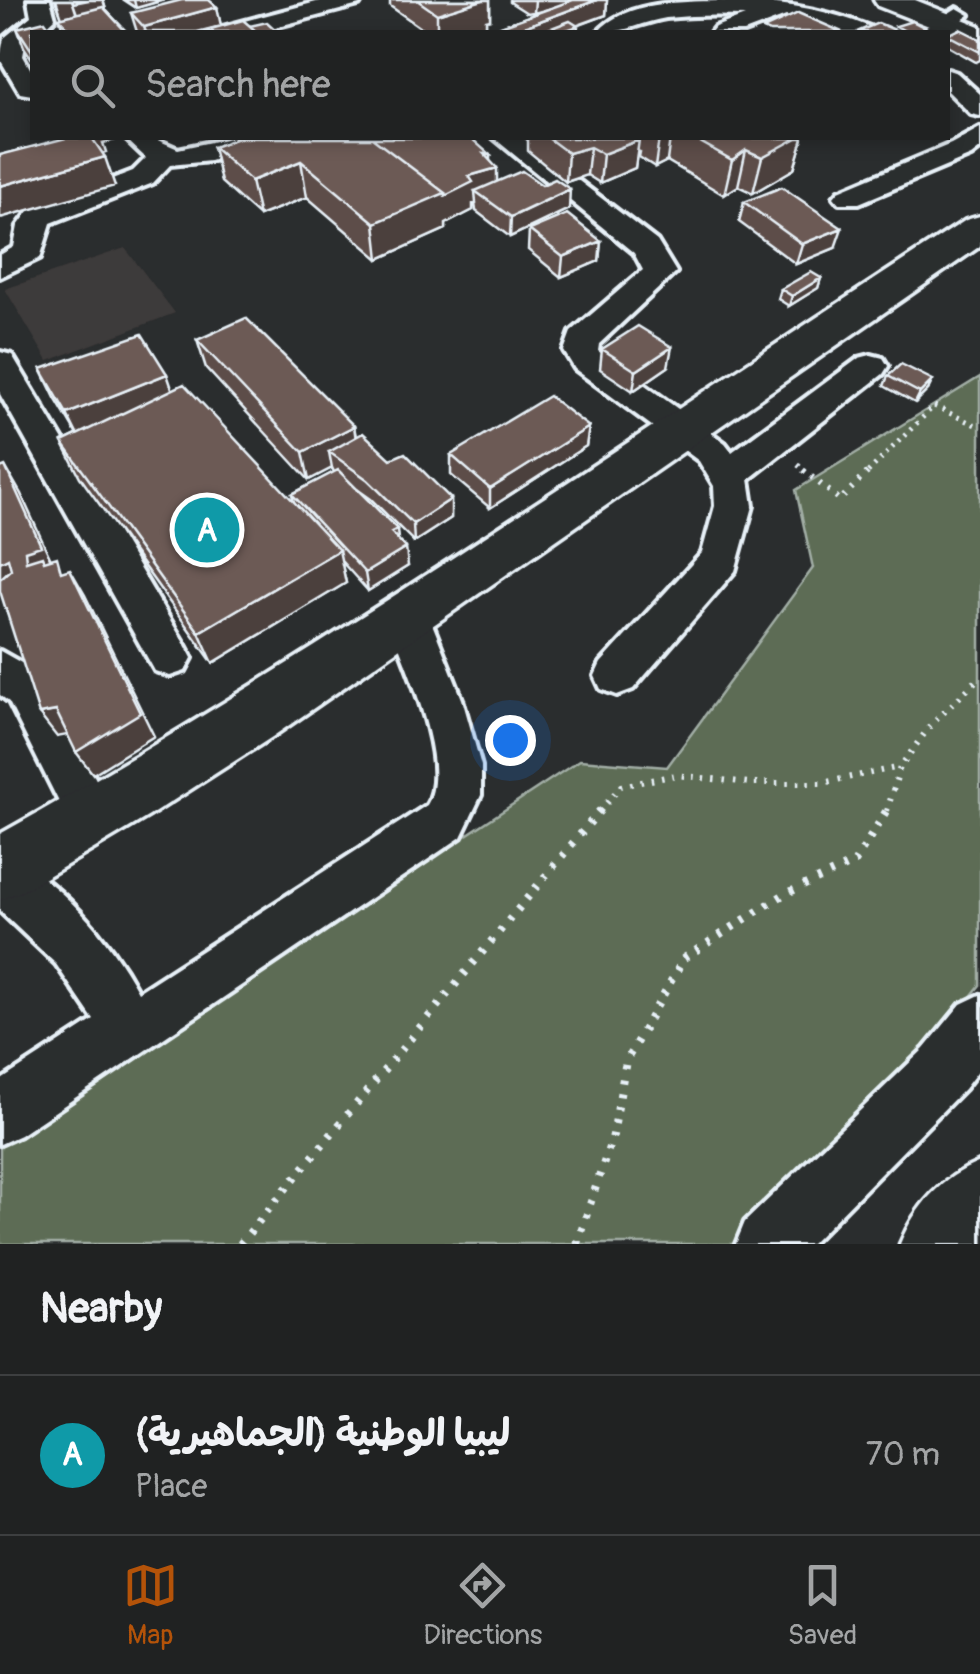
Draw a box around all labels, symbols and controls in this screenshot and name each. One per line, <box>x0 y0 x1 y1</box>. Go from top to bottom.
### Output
search box <box>30 30 950 140</box>
icon: search <box>65 58 120 113</box>
text: Search here <box>145 61 331 109</box>
pin: A <box>174 492 240 568</box>
your location <box>485 715 536 766</box>
text: Nearby <box>40 1283 162 1335</box>
text: ليبيا الوطنية (الجماهيرية) <box>135 1410 510 1458</box>
text: A <box>62 1435 83 1475</box>
text: 70 m <box>866 1435 940 1475</box>
text: Place <box>135 1467 207 1507</box>
tab: Map <box>123 1558 178 1653</box>
tab: Directions <box>423 1558 542 1653</box>
tab: Saved <box>788 1558 857 1653</box>

